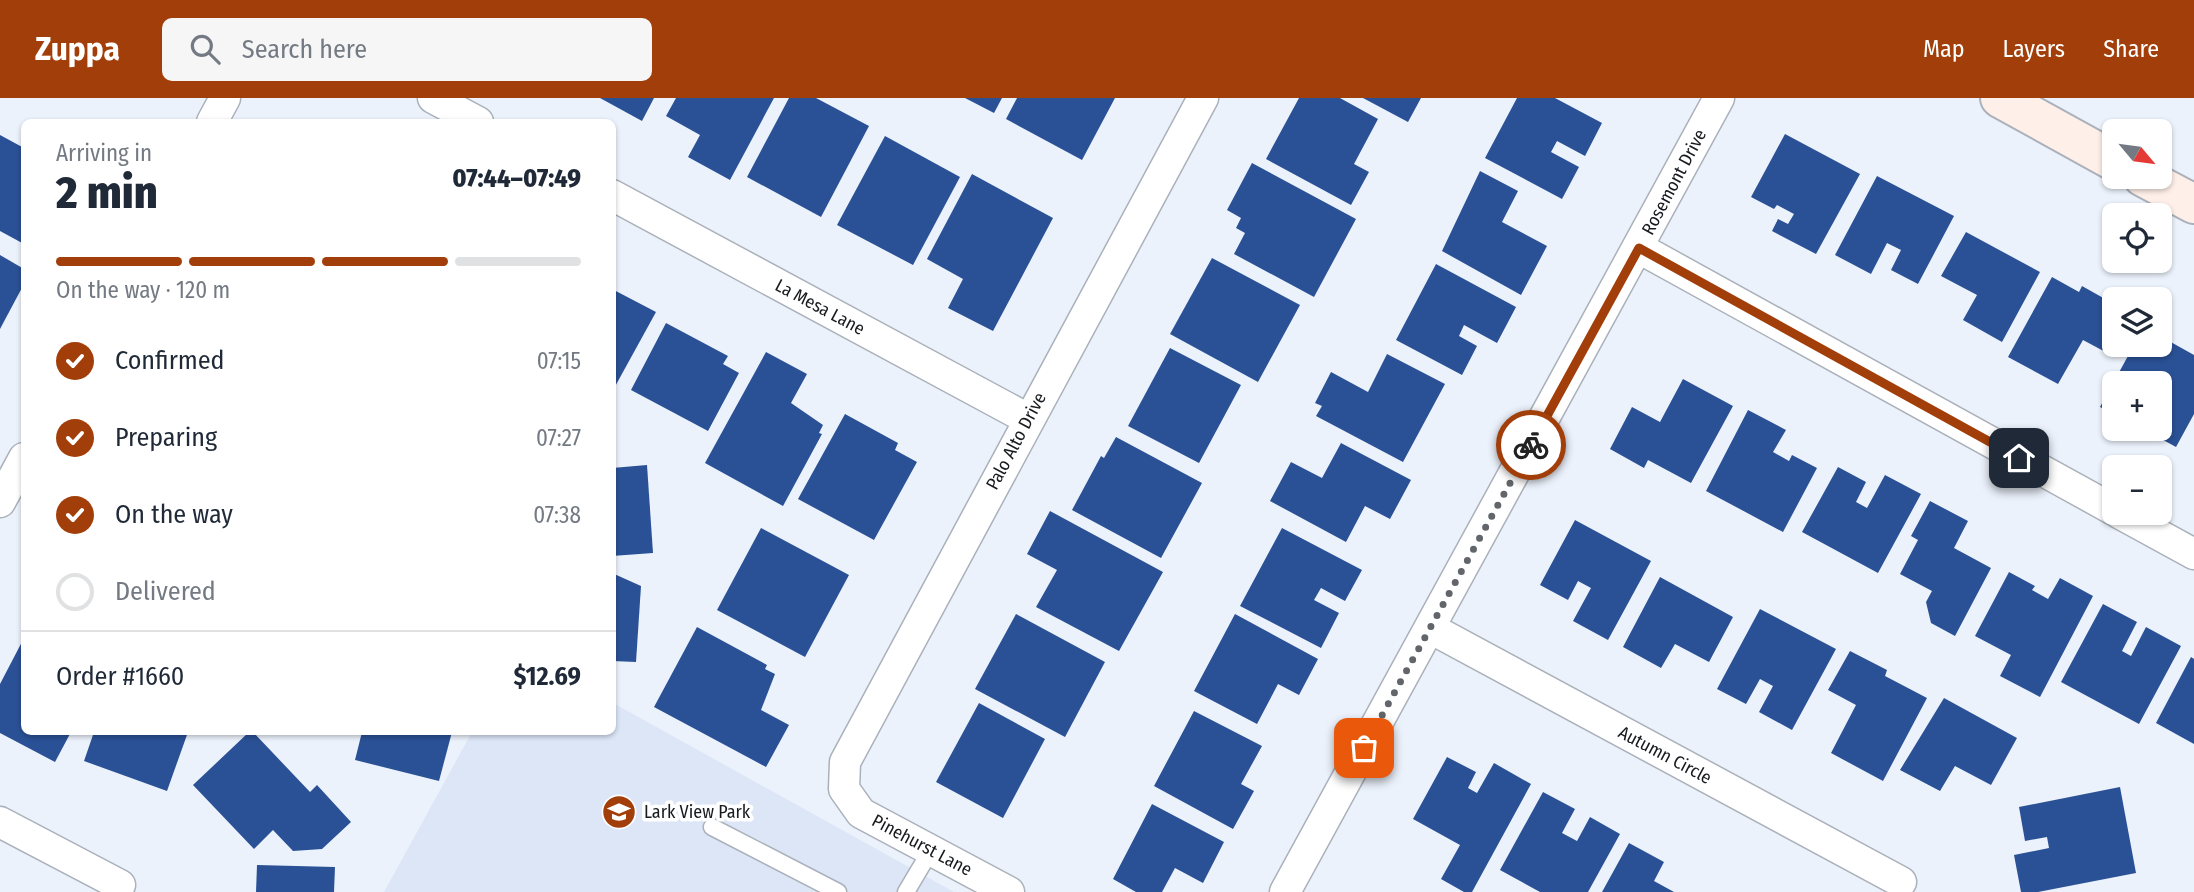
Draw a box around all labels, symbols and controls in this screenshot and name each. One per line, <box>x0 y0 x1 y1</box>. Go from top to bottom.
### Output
search box <box>162 18 652 81</box>
text: Zuppa <box>35 29 120 69</box>
icon: search <box>186 30 224 68</box>
text: Search here <box>242 34 367 65</box>
text: Map <box>1923 35 1965 63</box>
text: Layers <box>2003 35 2065 63</box>
text: Share <box>2103 35 2159 63</box>
north arrow <box>2102 119 2172 189</box>
map controls <box>2102 119 2172 525</box>
street label: Rosemont Drive <box>1637 125 1711 239</box>
text: Arriving in <box>56 139 152 167</box>
text: 07:44–07:49 <box>452 163 581 194</box>
text: 2 min <box>56 165 158 220</box>
button: locate <box>2102 203 2172 273</box>
street label: La Mesa Lane <box>771 274 869 340</box>
text: On the way · 120 m <box>56 276 230 304</box>
button: layers <box>2102 287 2172 357</box>
icon: check <box>56 342 94 380</box>
text: Confirmed <box>115 345 225 376</box>
text: 07:15 <box>537 347 581 375</box>
button: + <box>2102 371 2172 441</box>
street label: Palo Alto Drive <box>981 388 1051 493</box>
courier <box>1496 410 1566 480</box>
icon: check <box>56 419 94 457</box>
text: Preparing <box>115 422 217 453</box>
text: 07:27 <box>536 424 581 452</box>
icon: bike <box>1512 426 1550 464</box>
pin <box>1989 428 2049 488</box>
icon: home <box>2000 439 2038 477</box>
button: − <box>2102 455 2172 525</box>
icon: check <box>56 496 94 534</box>
text: On the way <box>115 499 233 530</box>
text: 07:38 <box>533 501 581 529</box>
text: Delivered <box>115 576 216 607</box>
text: Order #1660 <box>56 661 184 692</box>
text: $12.69 <box>514 661 581 692</box>
pin <box>1334 718 1394 778</box>
street label: Autumn Circle <box>1615 721 1715 789</box>
icon: bag <box>1345 729 1383 767</box>
school or university icon: Lark View Park <box>600 793 638 831</box>
place label: Lark View Park <box>644 801 751 823</box>
street label: Pinehurst Lane <box>868 809 976 881</box>

